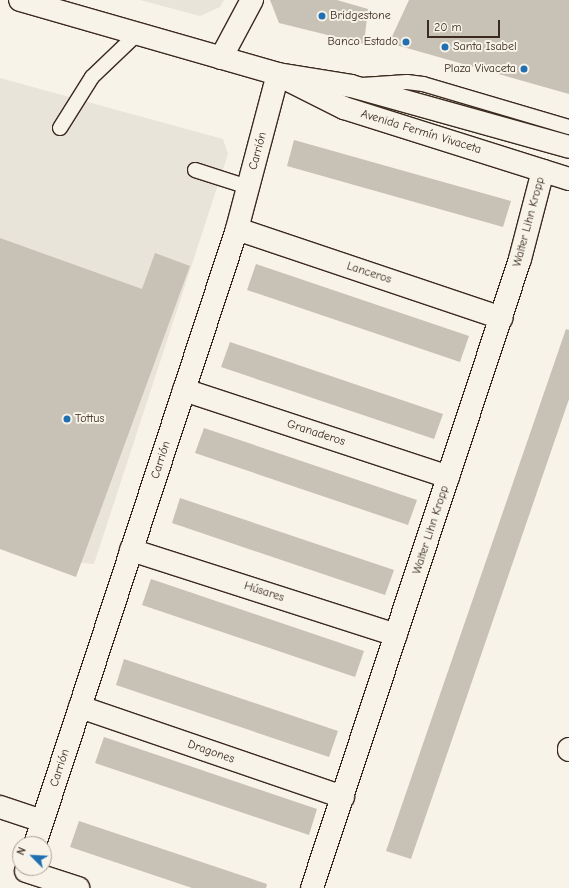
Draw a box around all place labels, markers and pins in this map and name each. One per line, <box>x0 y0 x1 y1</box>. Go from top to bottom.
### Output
place label: Bridgestone <box>330 9 391 23</box>
marker: Bridgestone <box>317 11 327 21</box>
place label: Banco Estado <box>327 35 398 49</box>
marker: Banco Estado <box>401 37 411 47</box>
place label: Santa Isabel <box>453 40 517 54</box>
marker: Santa Isabel <box>440 42 450 52</box>
place label: Plaza Vivaceta <box>444 62 516 76</box>
marker: Plaza Vivaceta <box>519 64 529 74</box>
place label: Tottus <box>75 412 104 426</box>
marker: Tottus <box>62 414 72 424</box>

